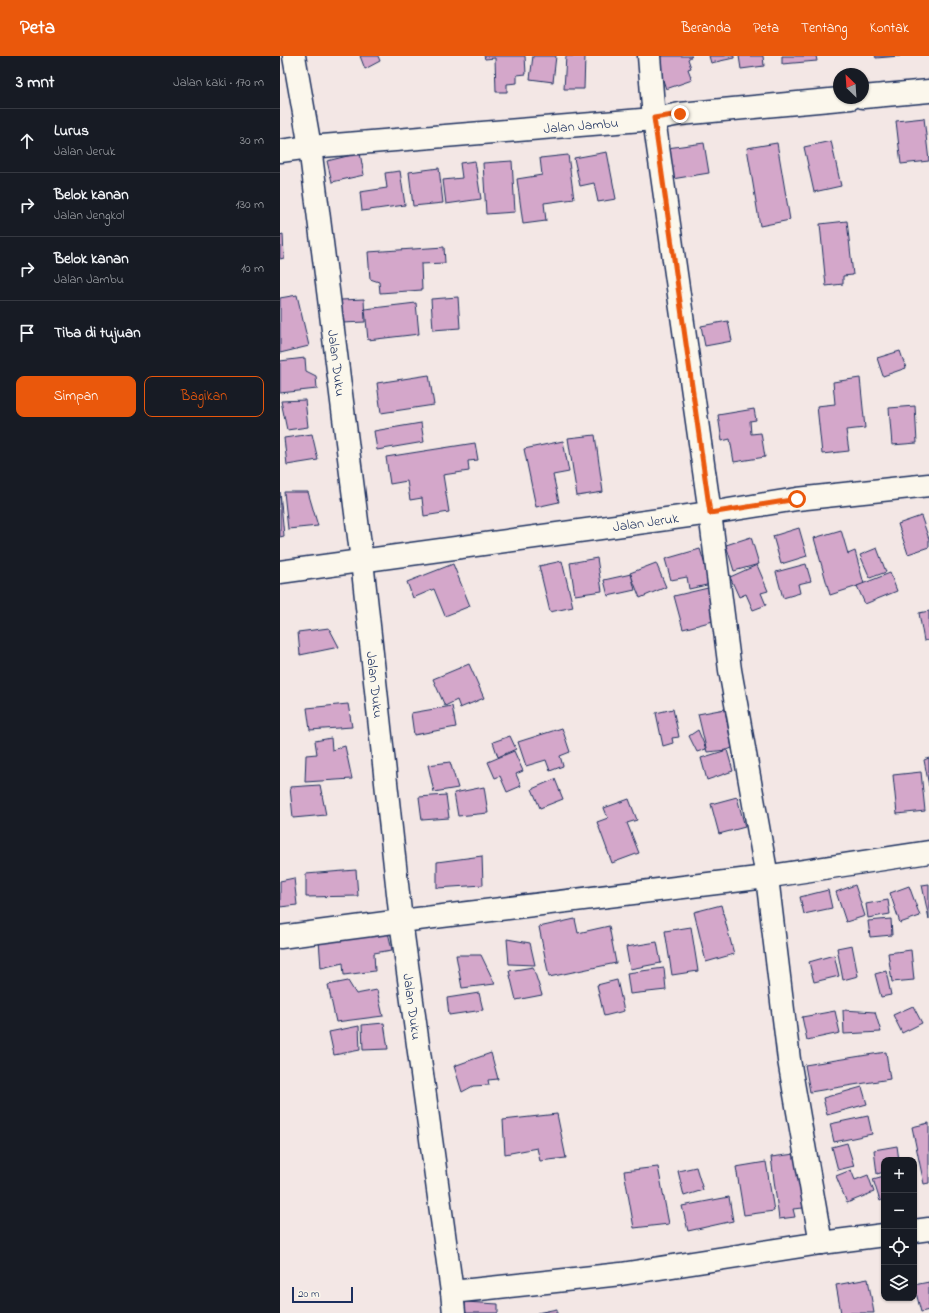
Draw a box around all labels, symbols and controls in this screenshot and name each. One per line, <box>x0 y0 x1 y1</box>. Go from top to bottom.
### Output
text: Peta <box>20 15 55 42</box>
text: Beranda <box>681 18 731 39</box>
text: Peta <box>753 18 779 39</box>
text: Tentang <box>801 18 848 39</box>
text: Kontak <box>870 18 909 39</box>
north arrow <box>833 68 869 104</box>
text: 3 mnt <box>16 70 55 95</box>
text: Jalan kaki · 170 m <box>173 73 264 92</box>
route end <box>671 105 689 123</box>
street label: Jalan Jambu <box>543 113 619 140</box>
text: Lurus <box>54 120 89 142</box>
icon: ahead <box>16 130 38 152</box>
text: 30 m <box>240 131 264 150</box>
text: Jalan Jeruk <box>54 142 116 161</box>
text: Belok kanan <box>54 184 129 206</box>
icon: right <box>16 194 38 216</box>
text: 130 m <box>236 195 264 214</box>
text: Jalan Jengkol <box>54 206 124 225</box>
text: Belok kanan <box>54 248 129 270</box>
icon: right <box>16 258 38 280</box>
text: 10 m <box>241 259 264 278</box>
text: Jalan Jambu <box>54 270 124 289</box>
icon: arrive <box>16 322 38 344</box>
text: Tiba di tujuan <box>54 322 141 344</box>
street label: Jalan Duku <box>321 329 350 398</box>
button: Simpan <box>16 376 136 417</box>
button: Bagikan <box>144 376 264 417</box>
route start <box>788 490 806 508</box>
street label: Jalan Jeruk <box>612 508 681 538</box>
street label: Jalan Duku <box>360 650 388 719</box>
street label: Jalan Duku <box>396 972 426 1041</box>
map controls <box>881 1157 917 1301</box>
button: + <box>881 1157 917 1193</box>
button: − <box>881 1193 917 1229</box>
button: locate <box>881 1229 917 1265</box>
button: layers <box>881 1265 917 1301</box>
scale bar <box>292 1285 353 1304</box>
text: 20 m <box>298 1286 320 1302</box>

